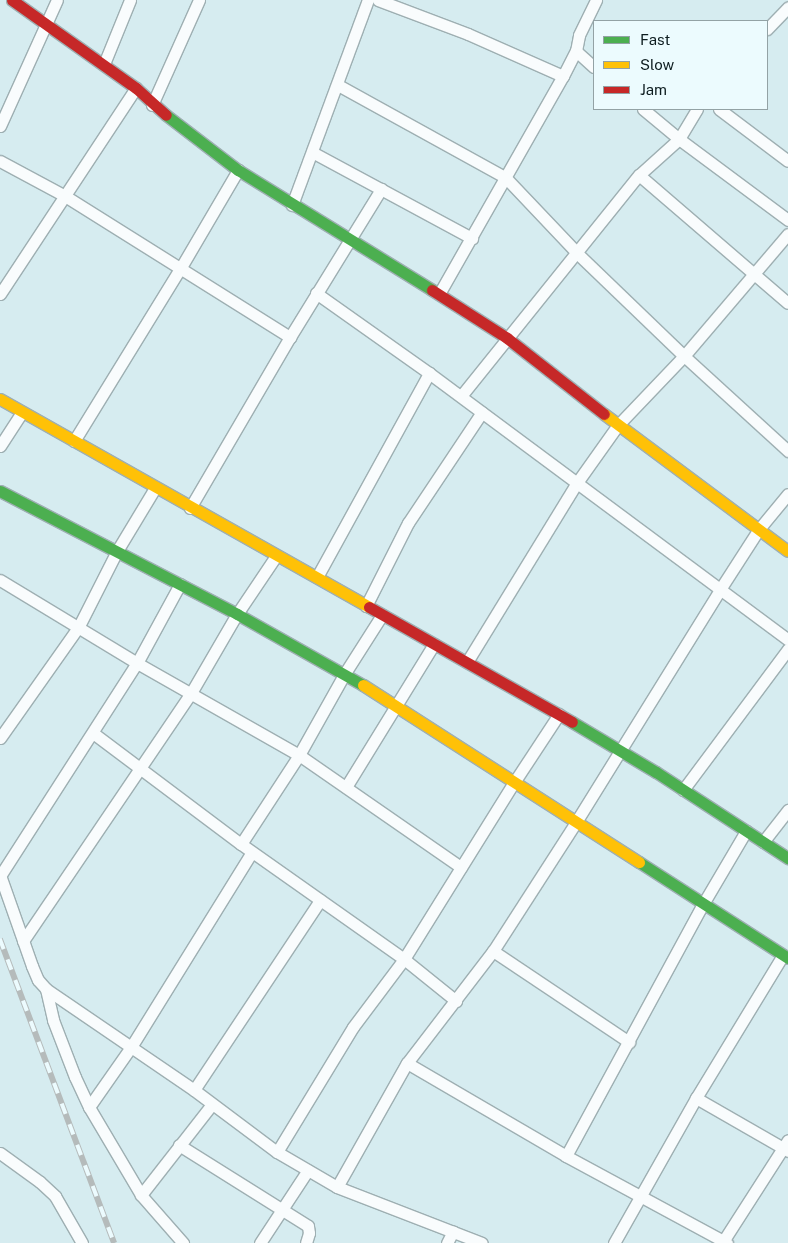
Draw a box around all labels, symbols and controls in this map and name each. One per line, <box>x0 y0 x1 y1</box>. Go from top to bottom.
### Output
legend <box>593 20 768 110</box>
text: Fast <box>640 31 670 48</box>
text: Slow <box>640 56 674 73</box>
text: Jam <box>640 81 667 98</box>

